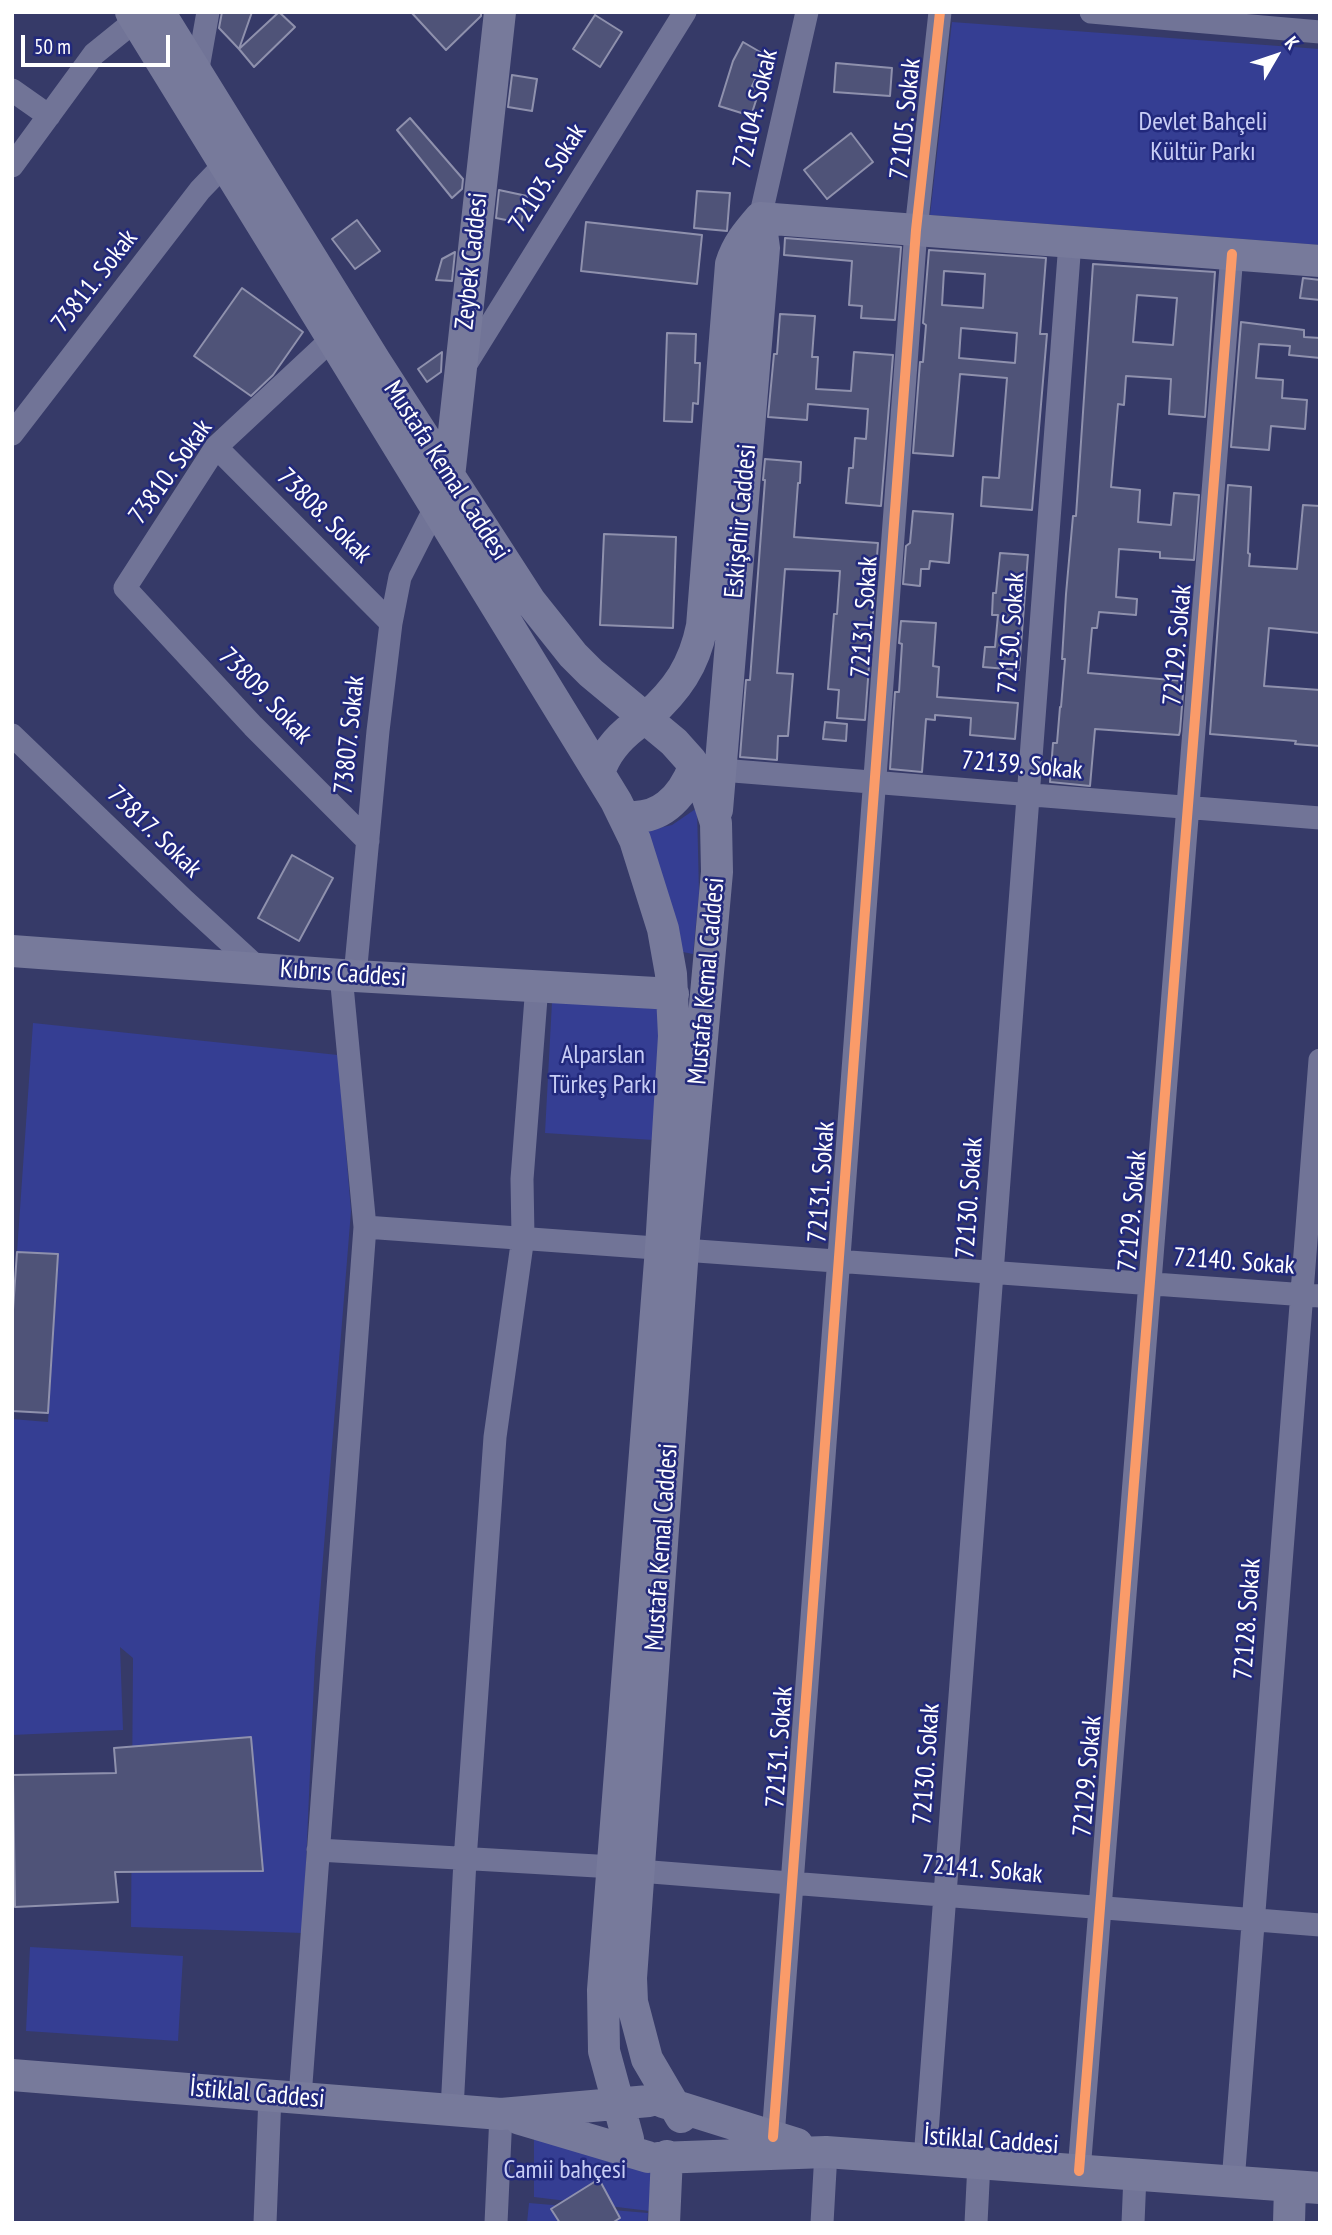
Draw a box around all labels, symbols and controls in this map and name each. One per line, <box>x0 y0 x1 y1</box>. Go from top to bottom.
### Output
scale bar <box>24 21 173 65</box>
north arrow <box>1241 21 1311 91</box>
text: K <box>1280 31 1305 54</box>
text: 50 m <box>34 33 71 60</box>
street label: 72104. Sokak <box>727 46 785 172</box>
street label: 72105. Sokak <box>884 57 928 181</box>
park label: Devlet Bahçeli Kültür Parkı <box>1139 107 1267 168</box>
street label: 72103. Sokak <box>503 118 593 238</box>
street label: Zeybek Caddesi <box>449 191 495 331</box>
street label: 73811. Sokak <box>45 223 145 339</box>
street label: Mustafa Kemal Caddesi <box>376 375 516 567</box>
street label: 73810. Sokak <box>123 414 219 530</box>
street label: Eskişehir Caddesi <box>719 443 763 599</box>
street label: 73808. Sokak <box>270 462 378 570</box>
street label: 72131. Sokak <box>845 555 885 679</box>
street label: 72130. Sokak <box>992 571 1032 695</box>
street label: 72129. Sokak <box>1157 583 1199 707</box>
street label: 73809. Sokak <box>212 641 318 751</box>
street label: 73807. Sokak <box>328 674 372 796</box>
street label: 72139. Sokak <box>960 745 1084 787</box>
street label: 73817. Sokak <box>100 779 208 885</box>
street label: Mustafa Kemal Caddesi <box>682 876 732 1086</box>
street label: Kıbrıs Caddesi <box>279 954 407 994</box>
park label: Alparslan Türkeş Parkı <box>549 1040 657 1102</box>
street label: 72131. Sokak <box>802 1120 842 1244</box>
street label: 72130. Sokak <box>950 1136 990 1260</box>
street label: 72129. Sokak <box>1112 1149 1154 1273</box>
street label: 72140. Sokak <box>1172 1242 1296 1282</box>
street label: Mustafa Kemal Caddesi <box>639 1442 685 1652</box>
street label: 72128. Sokak <box>1228 1557 1268 1681</box>
street label: 72131. Sokak <box>760 1685 800 1809</box>
street label: 72130. Sokak <box>907 1702 947 1826</box>
street label: 72129. Sokak <box>1067 1714 1109 1838</box>
street label: 72141. Sokak <box>920 1849 1044 1891</box>
street label: İstiklal Caddesi <box>188 2073 326 2115</box>
street label: İstiklal Caddesi <box>922 2121 1060 2161</box>
park label: Camii bahçesi <box>504 2155 626 2187</box>

